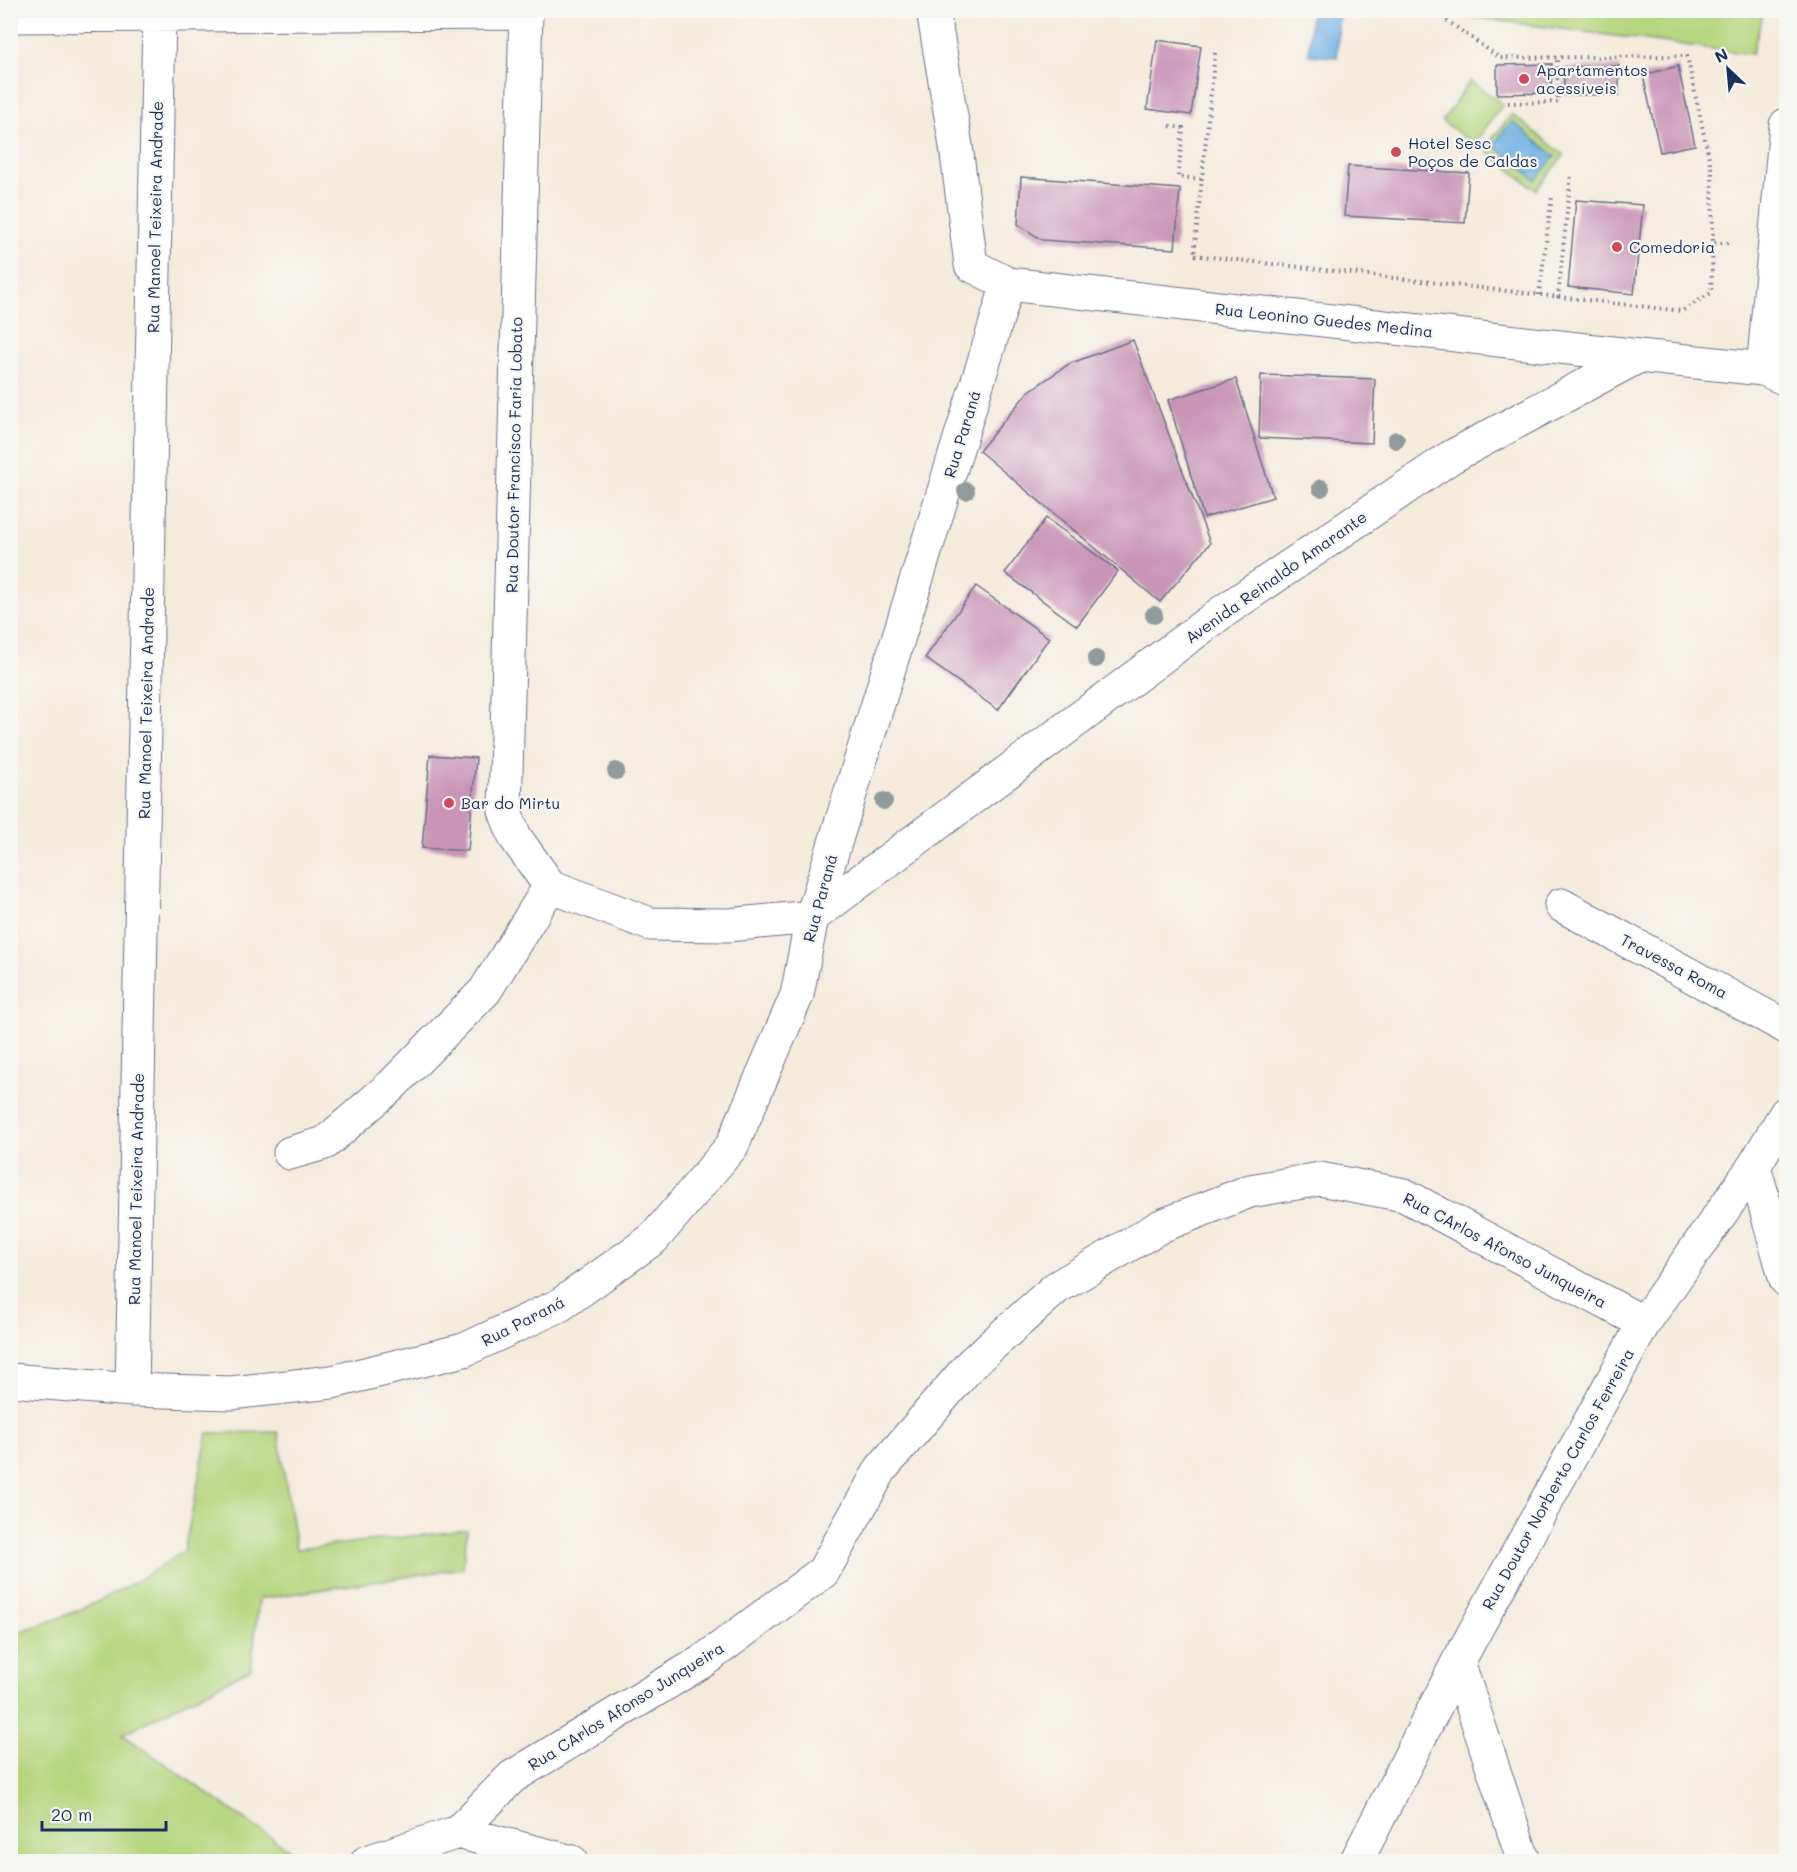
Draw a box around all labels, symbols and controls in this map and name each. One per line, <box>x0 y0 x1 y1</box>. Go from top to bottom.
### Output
north arrow <box>1698 39 1758 99</box>
text: N <box>1711 43 1731 67</box>
place label: Apartamentos acessíveis <box>1536 59 1648 98</box>
marker: Apartamentos acessíveis <box>1517 72 1531 86</box>
street label: Rua Manoel Teixeira Andrade <box>142 101 167 333</box>
place label: Hotel Sesc Poços de Caldas <box>1408 132 1538 171</box>
marker: Hotel Sesc Poços de Caldas <box>1389 145 1403 159</box>
place label: Comedoria <box>1629 236 1715 257</box>
marker: Comedoria <box>1610 240 1624 254</box>
street label: Rua Leonino Guedes Medina <box>1214 298 1434 341</box>
street label: Rua Doutor Francisco Faria Lobato <box>501 317 526 593</box>
street label: Rua Paraná <box>938 387 985 480</box>
street label: Avenida Reinaldo Amarante <box>1181 506 1371 647</box>
street label: Rua Manoel Teixeira Andrade <box>133 587 158 819</box>
place label: Bar do Mirtu <box>461 792 560 813</box>
marker: Bar do Mirtu <box>442 796 456 810</box>
street label: Rua Paraná <box>798 851 841 944</box>
street label: Travessa Roma <box>1617 928 1731 1003</box>
street label: Rua Manoel Teixeira Andrade <box>123 1073 148 1305</box>
street label: Rua CArlos Afonso Junqueira <box>1400 1187 1611 1312</box>
street label: Rua Paraná <box>478 1291 568 1350</box>
street label: Rua Doutor Norberto Carlos Ferreira <box>1477 1344 1638 1613</box>
street label: Rua CArlos Afonso Junqueira <box>524 1636 728 1775</box>
scale bar <box>42 1794 166 1832</box>
text: 20 m <box>51 1802 92 1826</box>

